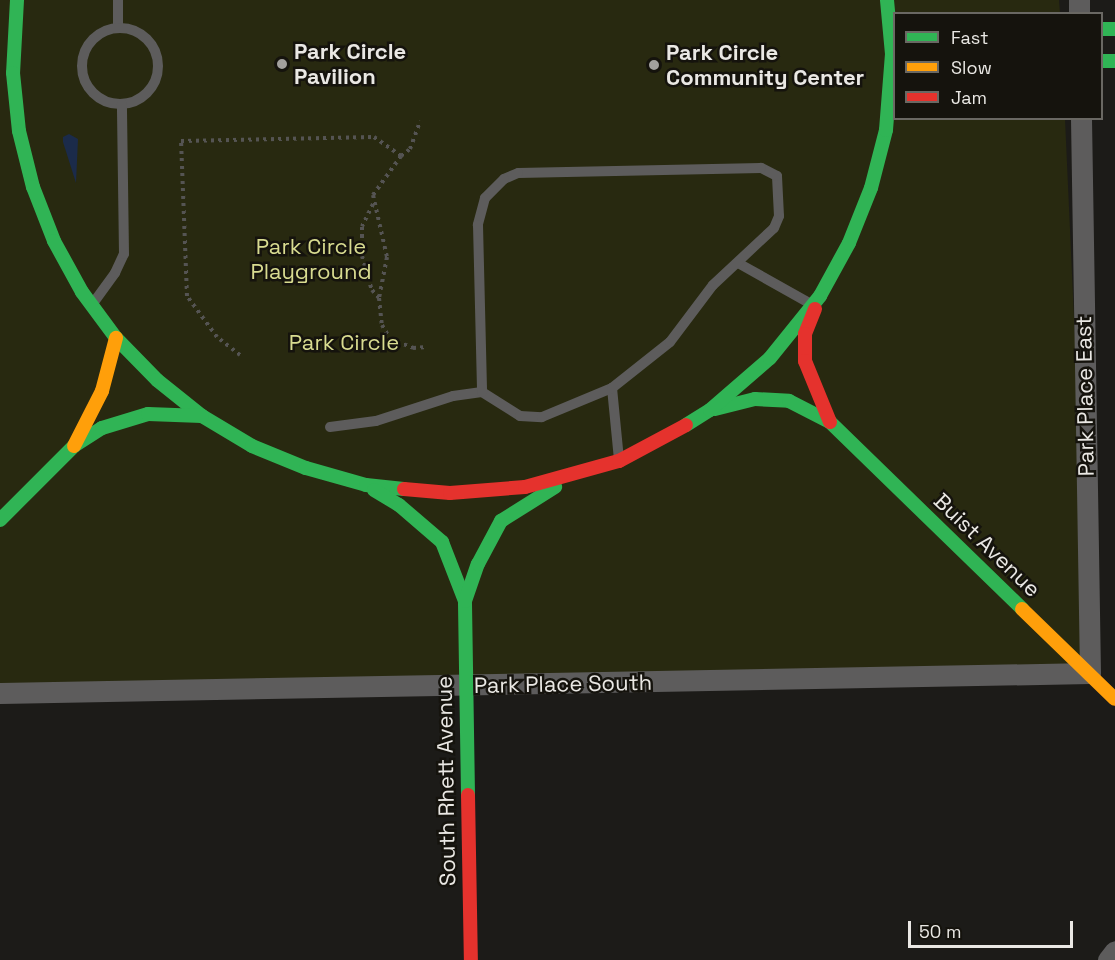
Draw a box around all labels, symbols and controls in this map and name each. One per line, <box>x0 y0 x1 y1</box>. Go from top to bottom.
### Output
legend <box>893 12 1103 120</box>
text: Fast <box>951 26 988 49</box>
place label: Park Circle Pavilion <box>294 38 406 90</box>
place label: Park Circle Community Center <box>666 39 864 90</box>
text: Slow <box>951 56 992 79</box>
marker: Park Circle Pavilion <box>275 57 289 71</box>
marker: Park Circle Community Center <box>647 58 661 72</box>
text: Jam <box>951 86 987 109</box>
park label: Park Circle Playground <box>250 233 372 284</box>
street label: Park Place East <box>1070 315 1100 477</box>
park label: Park Circle <box>289 330 399 356</box>
street label: Buist Avenue <box>928 487 1046 603</box>
street label: Park Place South <box>474 669 652 699</box>
street label: South Rhett Avenue <box>431 675 461 887</box>
scale bar <box>911 909 1076 947</box>
text: 50 m <box>919 920 961 943</box>

